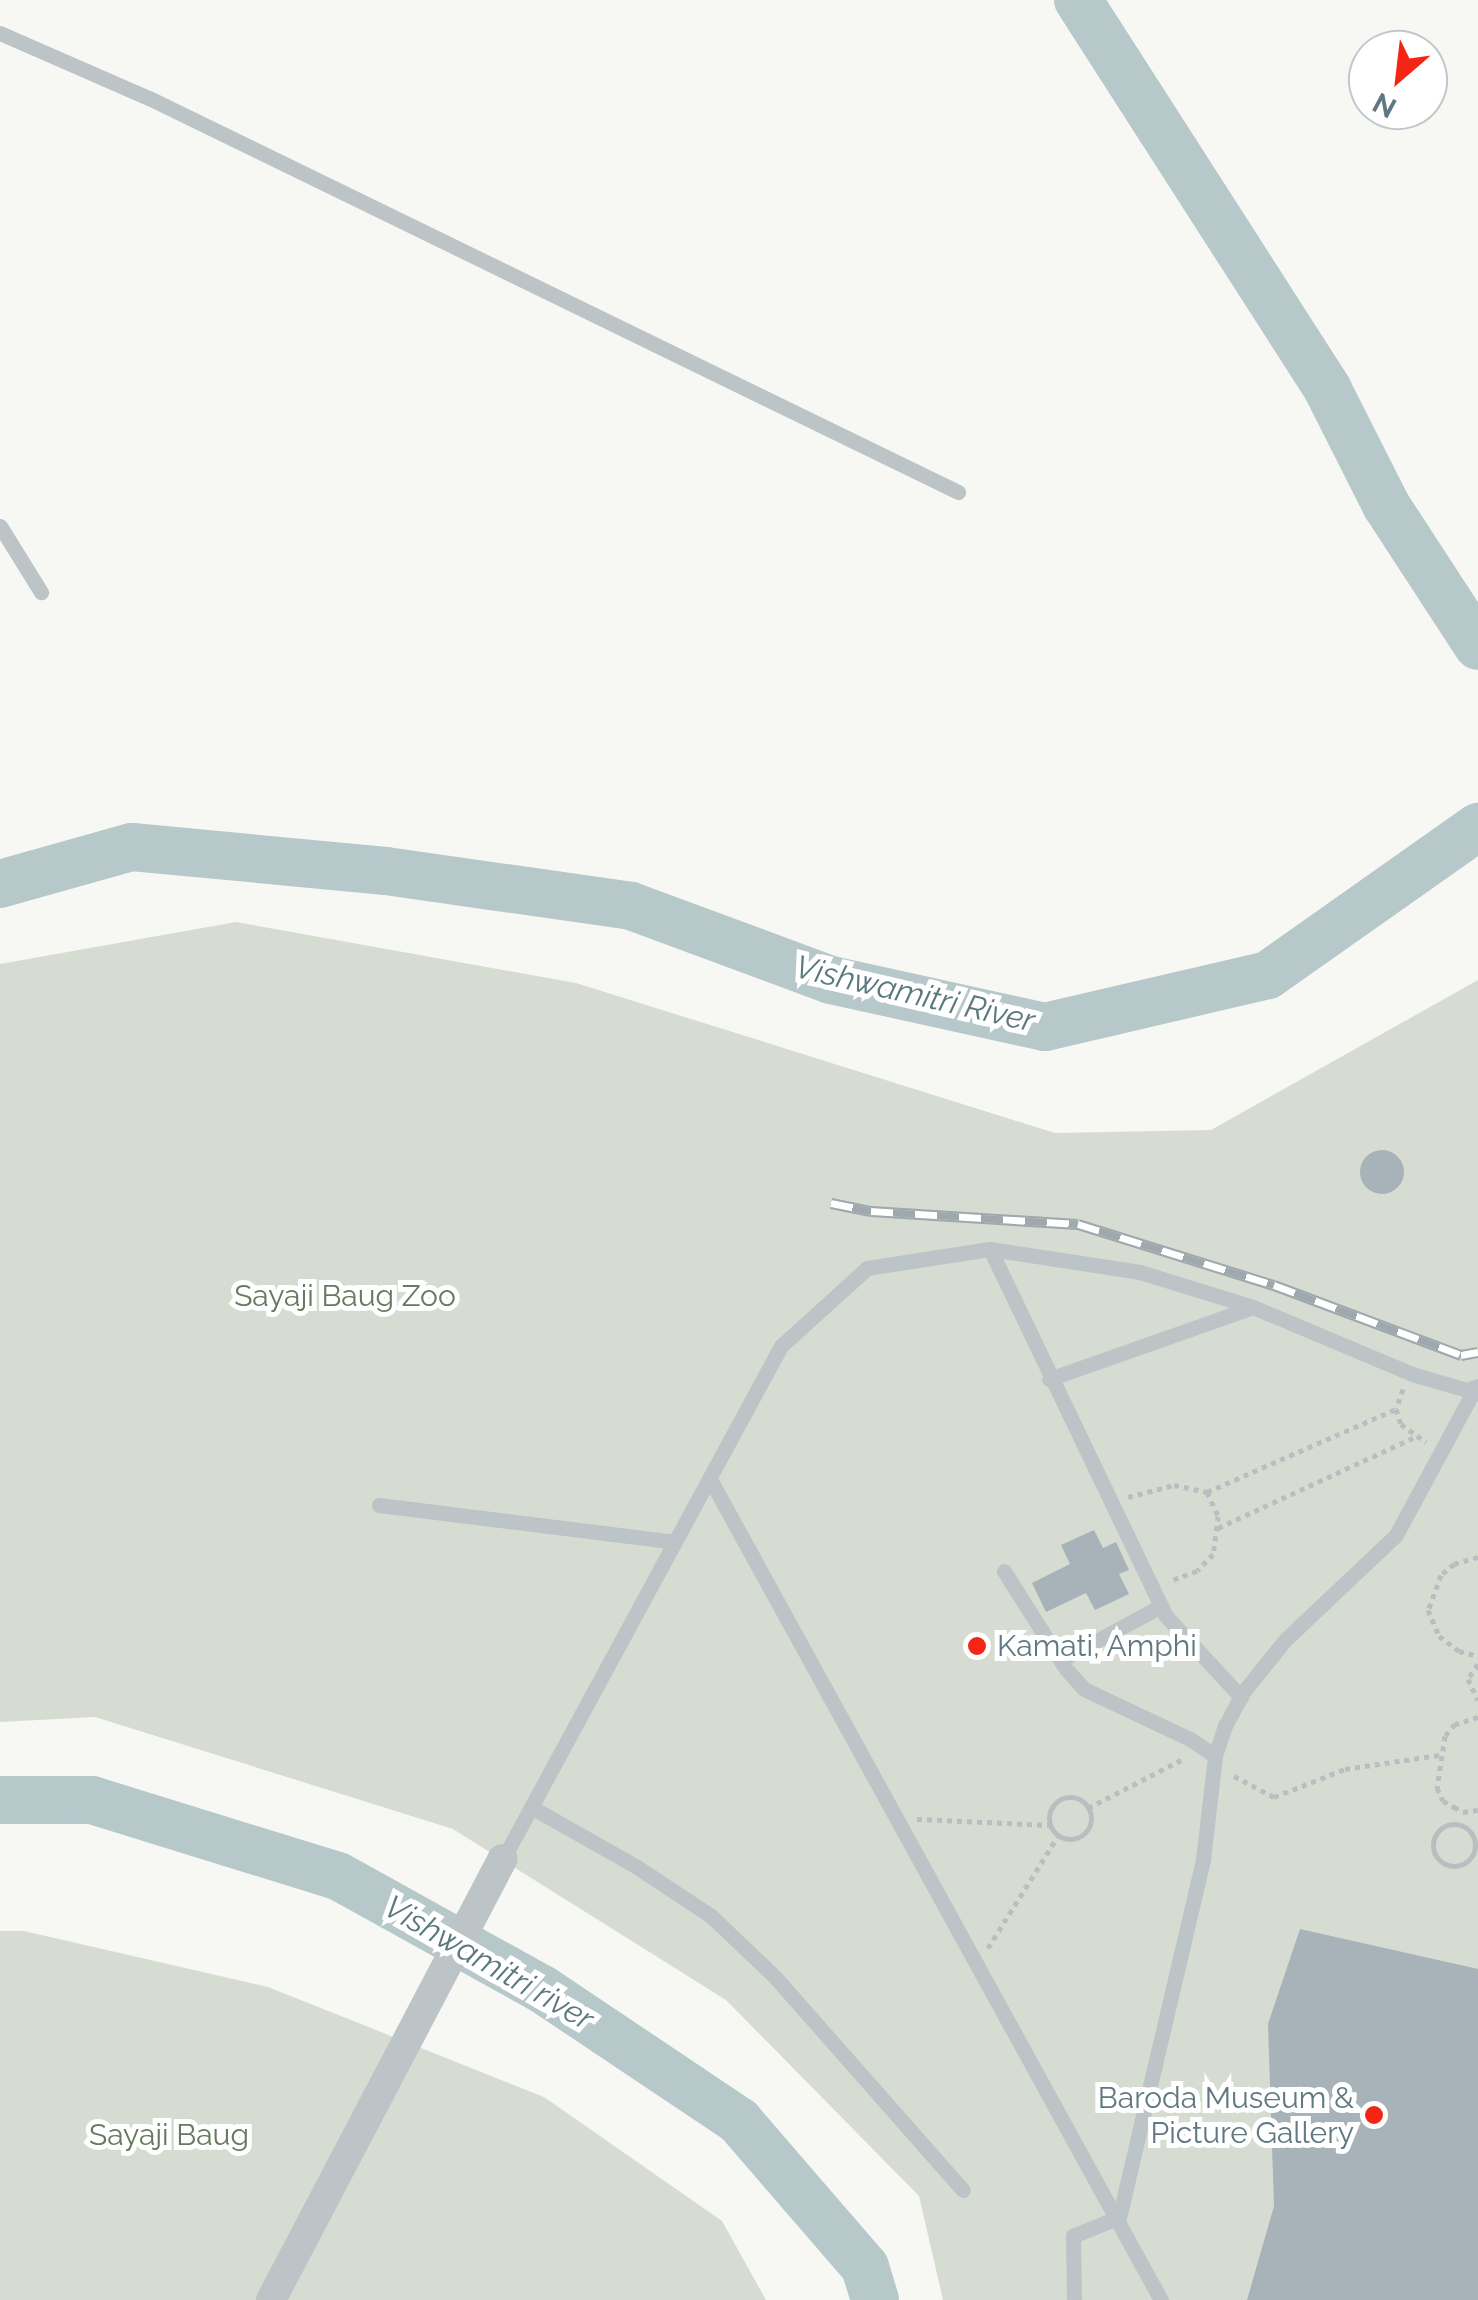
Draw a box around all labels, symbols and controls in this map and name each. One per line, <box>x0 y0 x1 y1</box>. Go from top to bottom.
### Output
north arrow <box>1348 30 1448 130</box>
text: N <box>1367 86 1402 125</box>
water label: Vishwamitri River <box>792 948 1038 1040</box>
park label: Sayaji Baug Zoo <box>234 1278 456 1314</box>
place label: Kamati, Amphi <box>997 1628 1198 1664</box>
marker: Kamati, Amphi <box>966 1635 988 1657</box>
water label: Vishwamitri river <box>377 1888 601 2038</box>
place label: Baroda Museum & Picture Gallery <box>1098 2080 1354 2150</box>
marker: Baroda Museum & Picture Gallery <box>1363 2104 1385 2126</box>
park label: Sayaji Baug <box>89 2117 249 2153</box>

